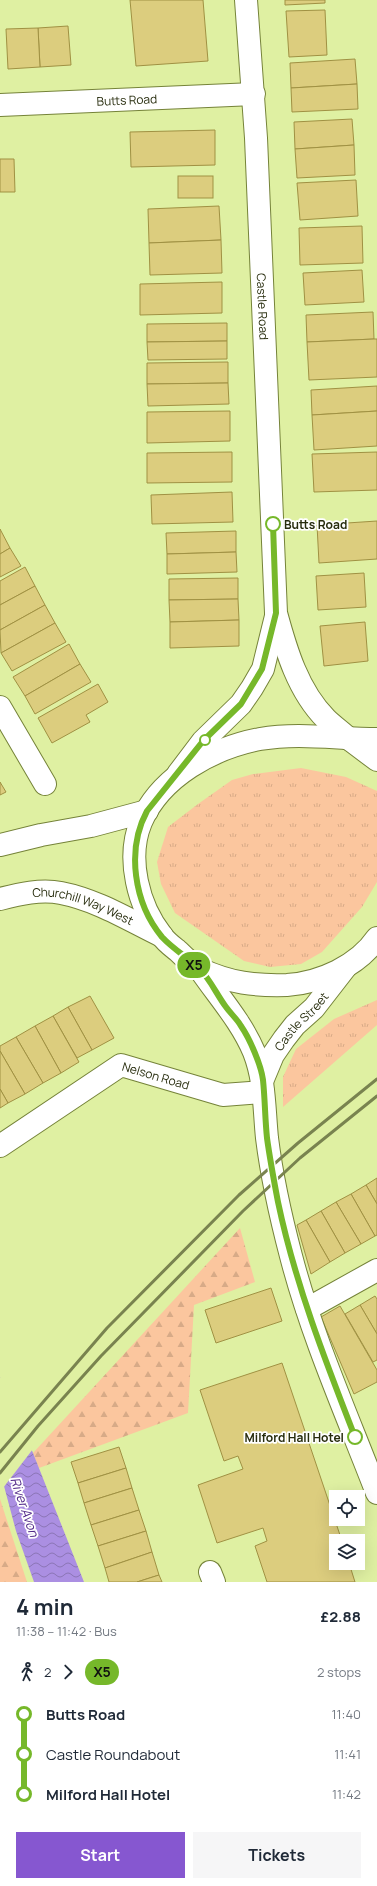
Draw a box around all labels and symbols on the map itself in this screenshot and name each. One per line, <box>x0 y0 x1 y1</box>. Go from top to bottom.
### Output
street label: Butts Road <box>96 90 158 109</box>
street label: Castle Road <box>253 273 273 340</box>
marker: Butts Road <box>265 516 281 532</box>
place label: Butts Road <box>284 516 347 533</box>
unlabelled marker <box>199 734 211 746</box>
street label: Churchill Way West <box>32 883 137 929</box>
line badge: X5 <box>176 952 212 978</box>
street label: Castle Street <box>270 988 332 1054</box>
street label: Nelson Road <box>120 1057 192 1093</box>
place label: Milford Hall Hotel <box>245 1429 344 1446</box>
marker: Milford Hall Hotel <box>347 1429 363 1445</box>
water label: River Avon <box>6 1475 44 1540</box>

